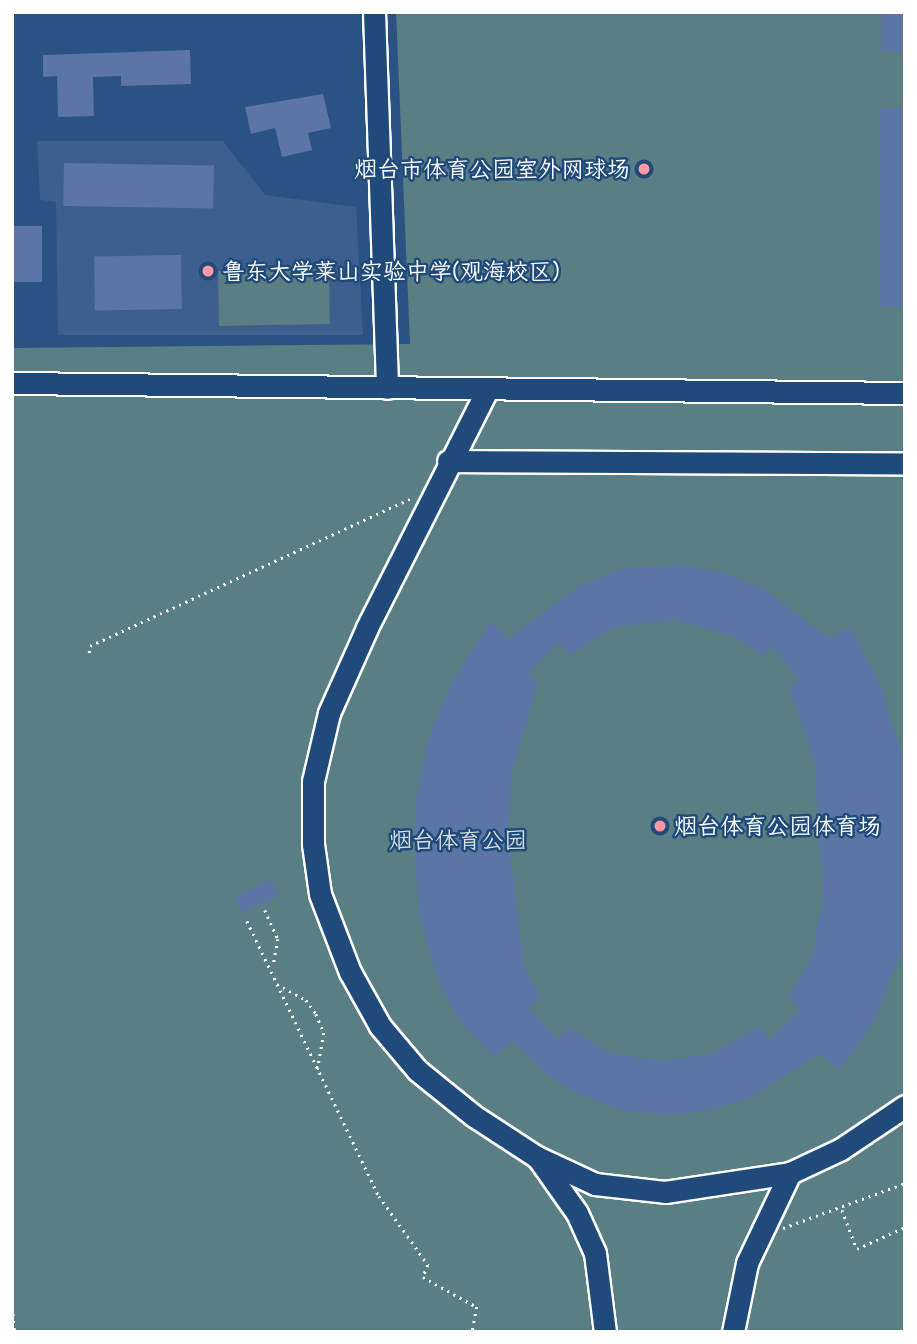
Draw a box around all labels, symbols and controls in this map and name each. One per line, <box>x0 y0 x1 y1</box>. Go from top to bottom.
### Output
place label: 烟台市体育公园室外网球场 <box>354 155 630 183</box>
marker: 烟台市体育公园室外网球场 <box>636 161 652 177</box>
place label: 鲁东大学莱山实验中学(观海校区) <box>222 257 560 285</box>
marker: 鲁东大学莱山实验中学(观海校区) <box>200 263 216 279</box>
place label: 烟台体育公园体育场 <box>674 812 881 840</box>
marker: 烟台体育公园体育场 <box>652 818 668 834</box>
park label: 烟台体育公园 <box>389 826 527 854</box>

